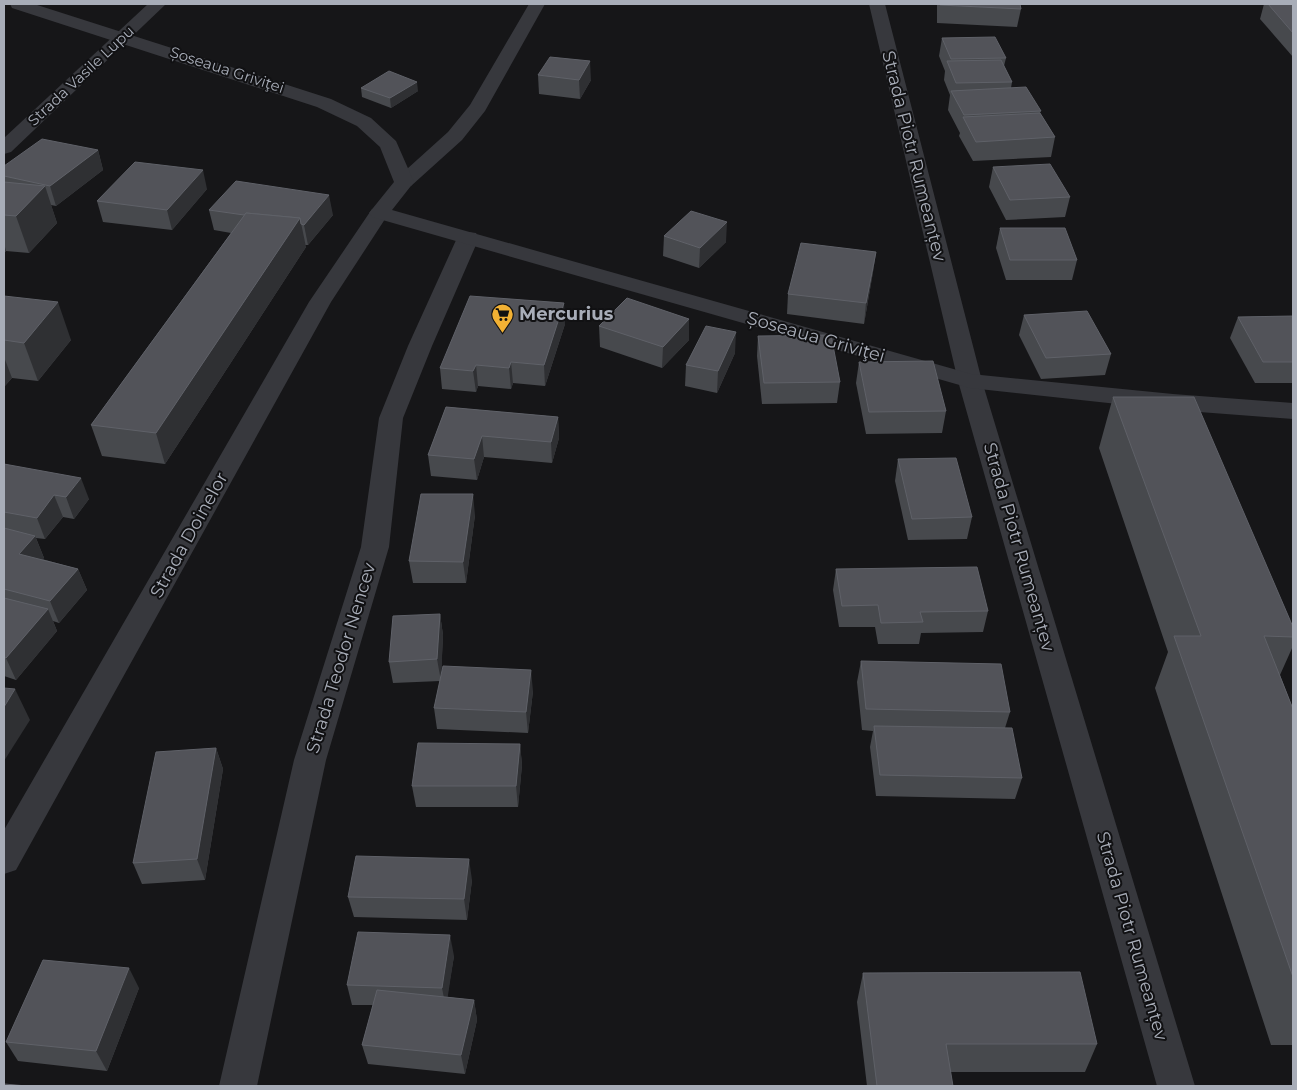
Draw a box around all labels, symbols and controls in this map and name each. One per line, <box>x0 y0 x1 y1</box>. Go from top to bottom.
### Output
street label: Strada Vasile Lupu <box>24 21 138 130</box>
street label: Șoseaua Griviţei <box>167 42 287 98</box>
street label: Strada Piotr Rumeanțev <box>876 48 951 264</box>
supermarket icon: Mercurius <box>491 302 515 333</box>
place label: Mercurius <box>519 303 614 325</box>
street label: Șoseaua Griviţei <box>744 307 888 368</box>
street label: Strada Piotr Rumeanțev <box>978 440 1059 655</box>
street label: Strada Doinelor <box>145 468 233 602</box>
street label: Strada Teodor Nencev <box>302 560 381 756</box>
street label: Strada Piotr Rumeanțev <box>1091 829 1172 1044</box>

